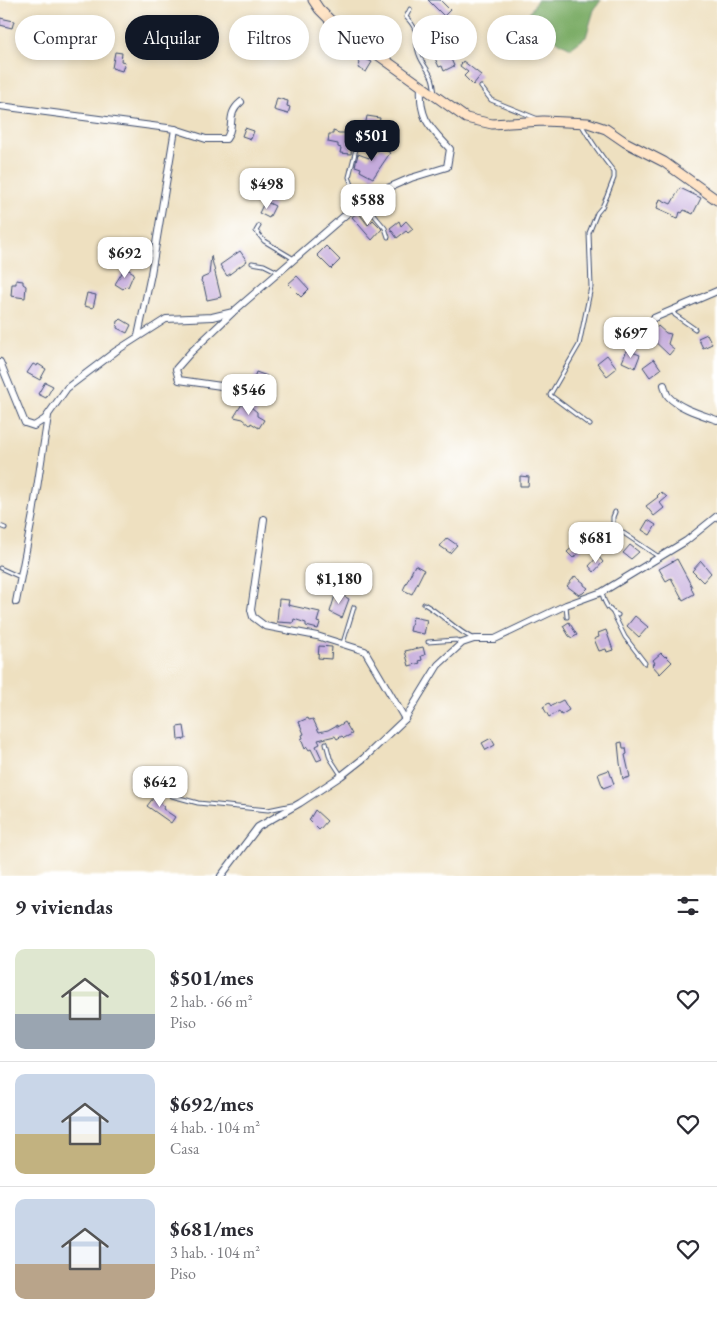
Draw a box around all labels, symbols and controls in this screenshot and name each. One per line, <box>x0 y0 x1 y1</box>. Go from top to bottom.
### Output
chip: Comprar <box>15 15 115 60</box>
chip: Alquilar <box>125 15 219 60</box>
chip: Filtros <box>229 15 309 60</box>
chip: Nuevo <box>319 15 402 60</box>
chip: Piso <box>412 15 477 60</box>
chip: Casa <box>487 15 556 60</box>
pin: $501 <box>342 120 402 162</box>
text: $501 <box>356 125 388 146</box>
pin: $498 <box>237 168 297 210</box>
text: $498 <box>251 173 283 194</box>
pin: $588 <box>338 184 398 226</box>
text: $588 <box>352 189 384 210</box>
pin: $692 <box>95 236 155 279</box>
text: $692 <box>109 242 141 263</box>
pin: $697 <box>601 316 661 359</box>
text: $697 <box>615 322 647 343</box>
pin: $546 <box>219 374 279 416</box>
text: $546 <box>233 379 265 400</box>
pin: $681 <box>566 522 626 564</box>
text: $681 <box>580 527 612 548</box>
pin: $1,180 <box>298 562 380 605</box>
text: $1,180 <box>316 568 362 589</box>
pin: $642 <box>130 766 190 808</box>
text: $642 <box>144 771 176 792</box>
icon: filters <box>674 892 702 920</box>
text: 9 viviendas <box>15 893 113 920</box>
text: $501/mes <box>170 964 254 991</box>
icon: home <box>55 969 115 1029</box>
icon: heart <box>674 985 702 1013</box>
text: 2 hab. · 66 m² <box>170 991 252 1012</box>
text: Piso <box>170 1012 196 1033</box>
text: $692/mes <box>170 1090 254 1117</box>
icon: home <box>55 1094 115 1154</box>
icon: heart <box>674 1110 702 1138</box>
text: 4 hab. · 104 m² <box>170 1117 260 1138</box>
text: Casa <box>170 1138 199 1159</box>
text: $681/mes <box>170 1215 254 1242</box>
icon: home <box>55 1219 115 1279</box>
icon: heart <box>674 1235 702 1263</box>
text: 3 hab. · 104 m² <box>170 1242 260 1263</box>
text: Piso <box>170 1263 196 1284</box>

